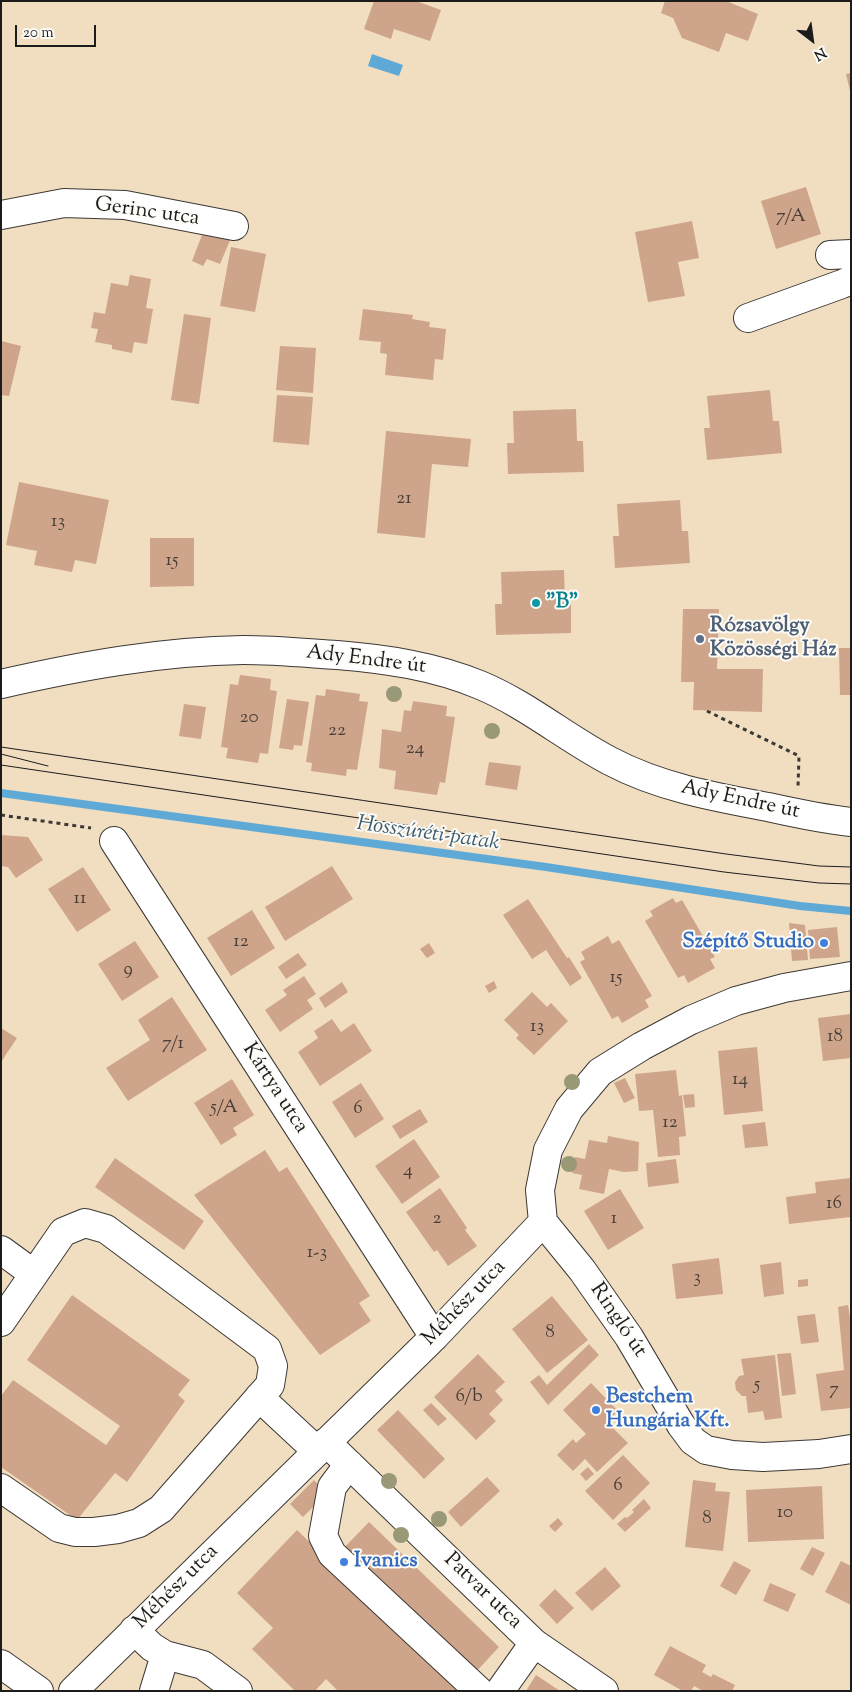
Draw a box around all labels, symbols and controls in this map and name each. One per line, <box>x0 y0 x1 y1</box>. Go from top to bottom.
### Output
scale bar <box>18 15 99 47</box>
north arrow <box>787 15 837 65</box>
text: 20 m <box>23 23 54 44</box>
text: N <box>810 42 829 64</box>
street label: Gerinc utca <box>93 193 201 233</box>
house number: 7/A <box>776 207 806 229</box>
house number: 21 <box>396 489 412 511</box>
house number: 13 <box>51 512 65 534</box>
house number: 15 <box>166 551 178 573</box>
place label: "B" <box>546 590 579 616</box>
marker: "B" <box>530 597 542 609</box>
place label: Rózsavölgy Közösségi Ház <box>710 614 836 664</box>
marker: Rózsavölgy Közösségi Ház <box>694 633 706 645</box>
street label: Ady Endre út <box>305 641 427 681</box>
house number: 20 <box>240 708 258 730</box>
house number: 22 <box>328 721 346 743</box>
house number: 24 <box>406 739 424 761</box>
street label: Ady Endre út <box>678 776 802 826</box>
water label: Hosszúréti-patak <box>355 812 501 858</box>
house number: 11 <box>74 889 86 911</box>
place label: Szépítő Studio <box>682 930 814 956</box>
house number: 12 <box>233 932 249 954</box>
marker: Szépítő Studio <box>818 937 830 949</box>
house number: 9 <box>123 960 133 982</box>
house number: 15 <box>610 968 622 990</box>
house number: 13 <box>530 1017 544 1039</box>
house number: 18 <box>827 1027 843 1049</box>
house number: 7/1 <box>162 1034 184 1056</box>
street label: Kártya utca <box>235 1039 313 1139</box>
house number: 14 <box>732 1070 748 1092</box>
house number: 5/A <box>210 1098 238 1120</box>
house number: 6 <box>353 1099 363 1121</box>
house number: 12 <box>662 1113 678 1135</box>
house number: 4 <box>403 1161 413 1183</box>
house number: 16 <box>826 1194 842 1216</box>
house number: 2 <box>433 1209 441 1231</box>
house number: 1 <box>611 1209 617 1231</box>
house number: 1-3 <box>307 1243 327 1265</box>
street label: Méhész utca <box>418 1256 512 1352</box>
house number: 3 <box>693 1268 701 1290</box>
street label: Ringló út <box>583 1279 651 1363</box>
house number: 8 <box>545 1323 555 1345</box>
house number: 5 <box>754 1375 760 1397</box>
house number: 7 <box>829 1380 839 1402</box>
place label: Bestchem Hungária Kft. <box>606 1385 729 1435</box>
house number: 6/b <box>455 1387 483 1409</box>
marker: Bestchem Hungária Kft. <box>590 1404 602 1416</box>
house number: 6 <box>613 1476 623 1498</box>
house number: 10 <box>777 1503 793 1525</box>
house number: 8 <box>702 1509 712 1531</box>
street label: Méhész utca <box>129 1540 225 1636</box>
street label: Patvar utca <box>438 1548 526 1636</box>
place label: Ivanics <box>354 1549 418 1575</box>
marker: Ivanics <box>338 1556 350 1568</box>

